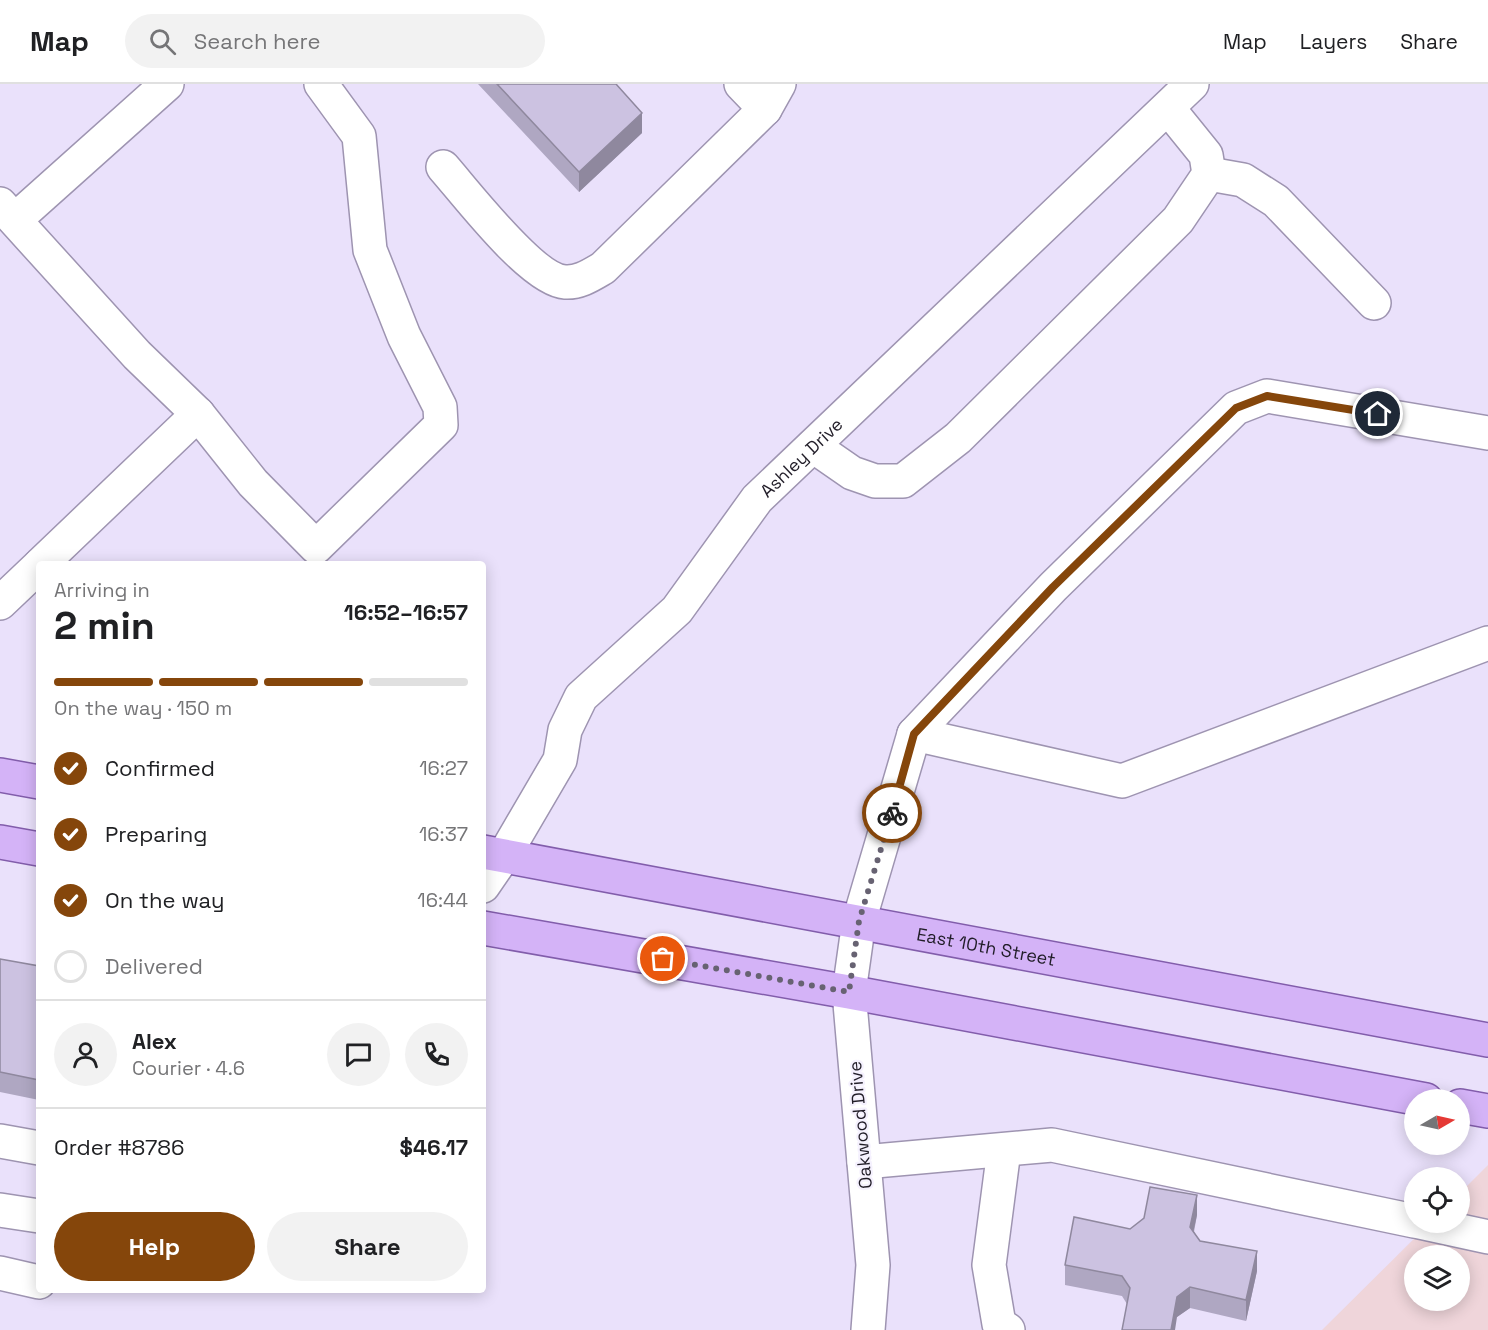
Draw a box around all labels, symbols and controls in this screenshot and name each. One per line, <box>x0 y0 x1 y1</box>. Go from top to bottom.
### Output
search box <box>125 14 545 68</box>
text: Map <box>30 23 89 59</box>
icon: search <box>146 25 179 58</box>
text: Search here <box>194 27 321 55</box>
text: Map <box>1223 28 1267 55</box>
text: Layers <box>1300 28 1367 55</box>
text: Share <box>1400 28 1458 55</box>
pin <box>1352 388 1403 439</box>
icon: home <box>1361 397 1394 430</box>
street label: Ashley Drive <box>755 412 847 502</box>
text: Arriving in <box>54 577 150 603</box>
text: 16:52–16:57 <box>344 598 468 626</box>
text: 2 min <box>54 601 155 650</box>
text: On the way · 150 m <box>54 695 232 721</box>
icon: check <box>54 752 87 785</box>
text: Confirmed <box>105 754 215 782</box>
text: 16:27 <box>419 755 468 781</box>
courier <box>862 783 922 843</box>
icon: bike <box>876 797 909 830</box>
icon: check <box>54 818 87 851</box>
text: Preparing <box>105 820 207 848</box>
text: 16:37 <box>419 821 468 847</box>
icon: check <box>54 884 87 917</box>
text: On the way <box>105 886 224 914</box>
text: 16:44 <box>417 887 468 913</box>
street label: East 10th Street <box>915 922 1058 970</box>
pin <box>637 933 688 984</box>
icon: bag <box>646 942 679 975</box>
text: Delivered <box>105 952 203 980</box>
button: person <box>54 1023 117 1086</box>
button: chat <box>327 1023 390 1086</box>
button: phone <box>405 1023 468 1086</box>
text: Alex <box>132 1027 177 1055</box>
text: Courier · 4.6 <box>132 1055 245 1081</box>
street label: Oakwood Drive <box>843 1060 877 1190</box>
north arrow <box>1404 1089 1470 1155</box>
map controls <box>1404 1089 1470 1311</box>
text: Order #8786 <box>54 1133 185 1161</box>
text: $46.17 <box>400 1133 468 1161</box>
button: locate <box>1404 1167 1470 1233</box>
button: Help <box>54 1212 255 1281</box>
button: Share <box>267 1212 468 1281</box>
button: layers <box>1404 1245 1470 1311</box>

